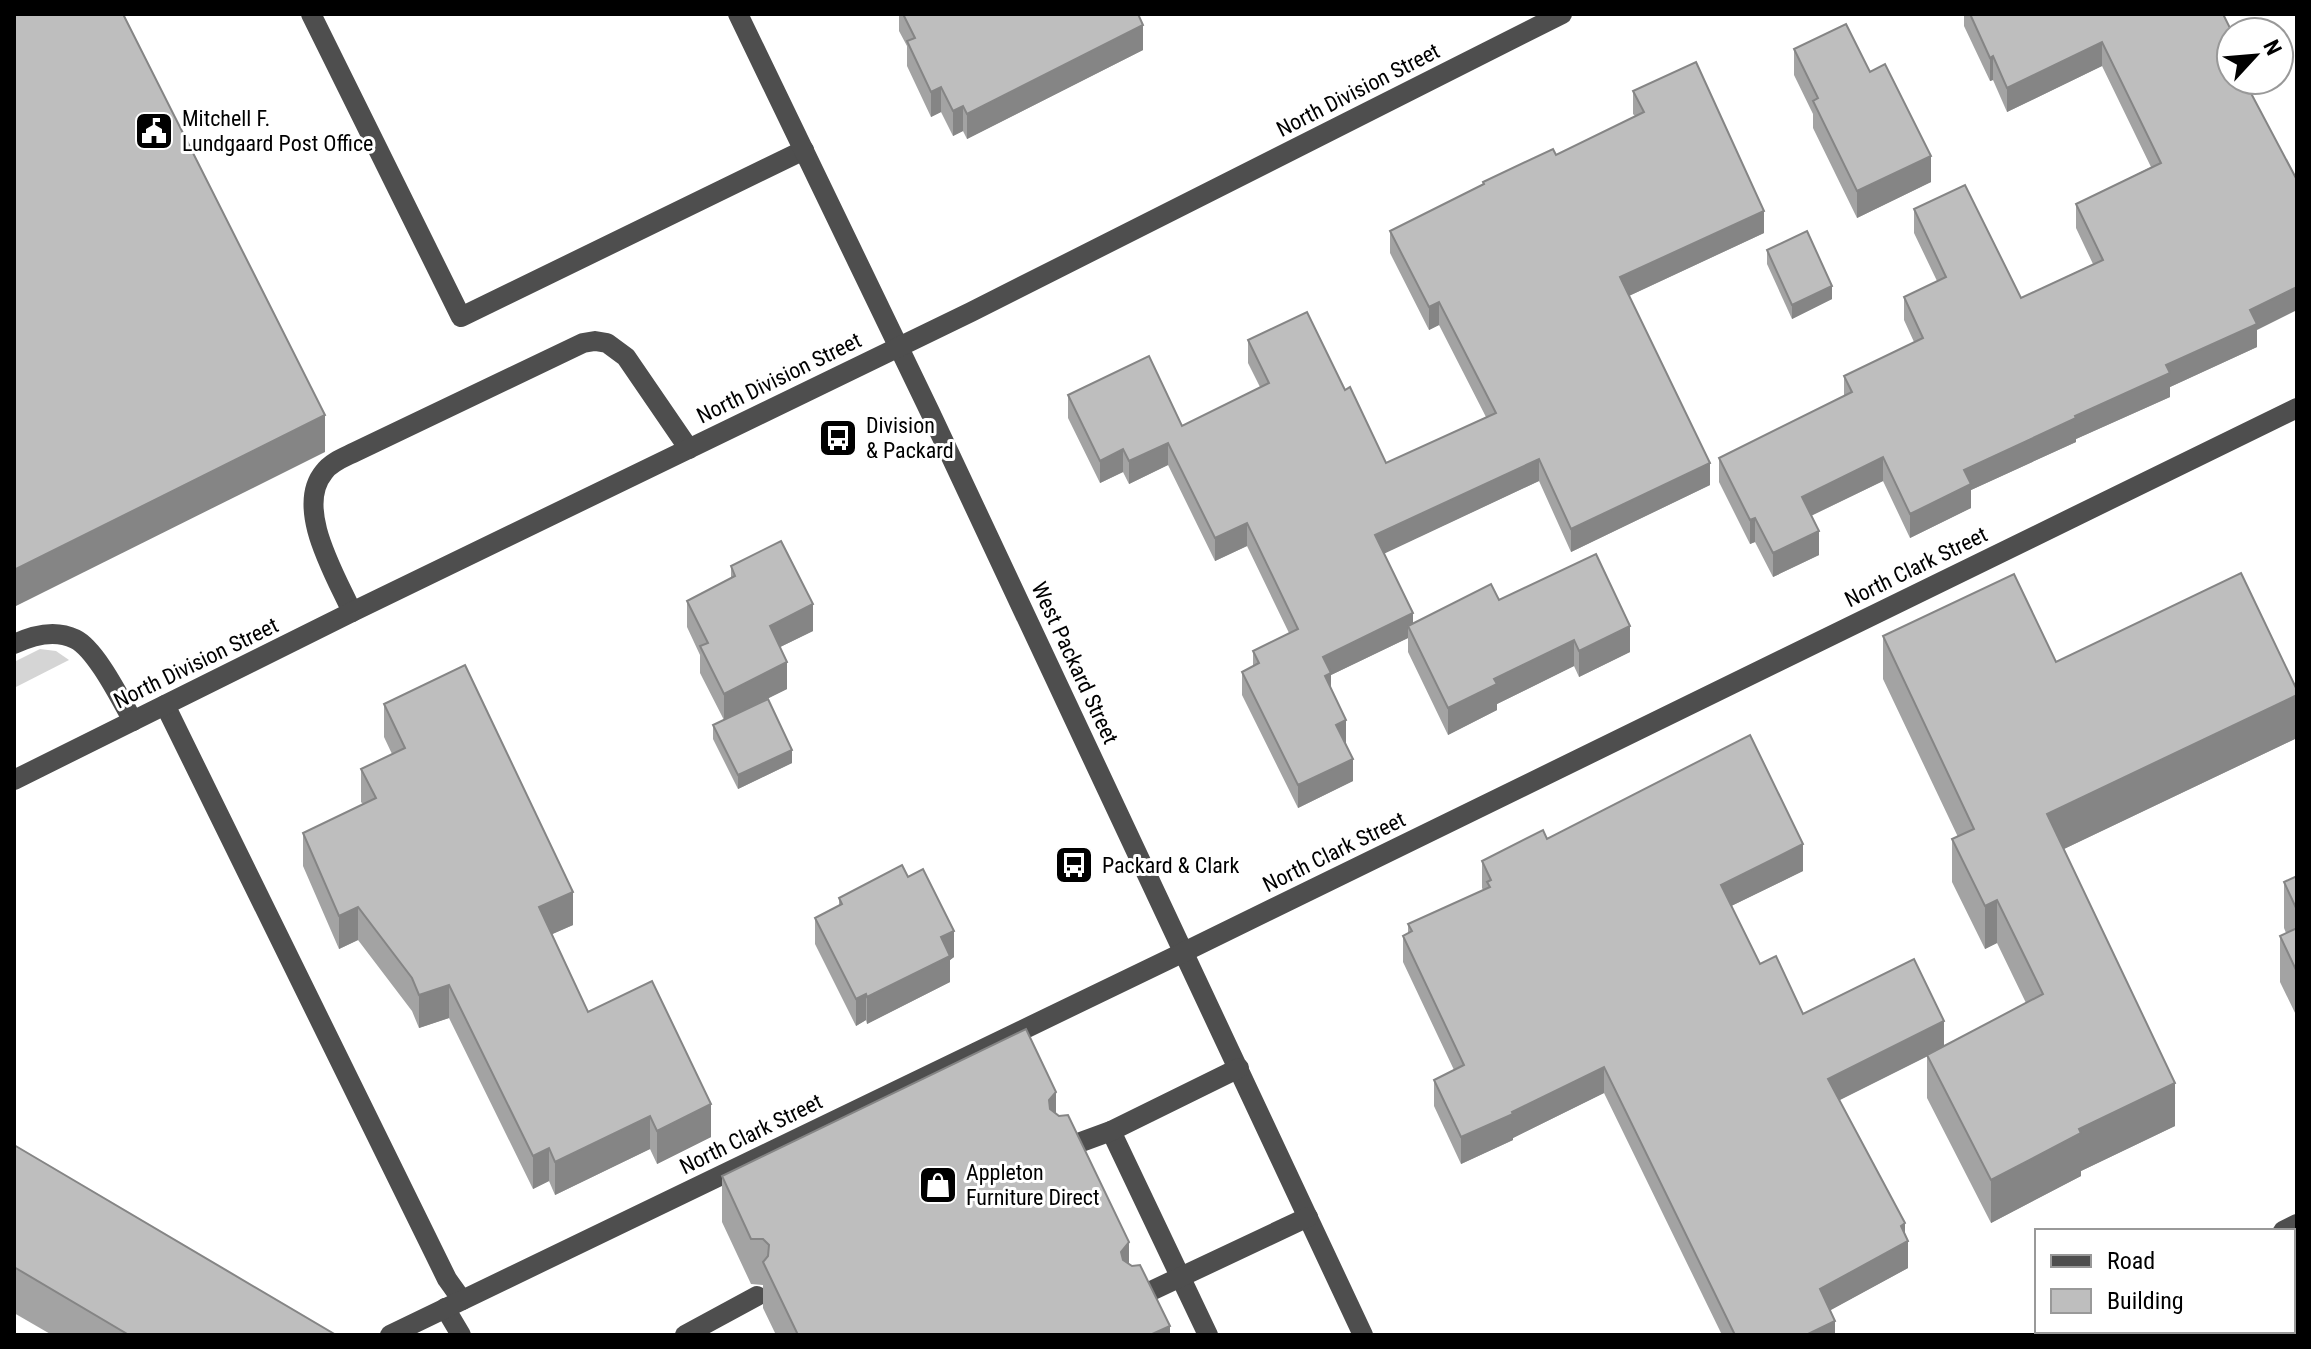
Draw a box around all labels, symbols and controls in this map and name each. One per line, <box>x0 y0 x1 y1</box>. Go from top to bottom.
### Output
north arrow <box>2215 16 2295 96</box>
text: N <box>2258 36 2287 59</box>
street label: North Division Street <box>1272 38 1444 142</box>
place label: Mitchell F. Lundgaard Post Office <box>182 106 373 156</box>
public building icon: Mitchell F. Lundgaard Post Office <box>133 110 175 152</box>
street label: North Division Street <box>693 327 865 429</box>
place label: Division & Packard <box>866 413 954 463</box>
bus stop icon: Division & Packard <box>817 417 859 459</box>
street label: North Clark Street <box>1841 522 1991 612</box>
street label: West Packard Street <box>1027 578 1123 748</box>
street label: North Division Street <box>110 612 282 714</box>
street label: North Clark Street <box>1259 807 1409 897</box>
bus stop icon: Packard & Clark <box>1053 844 1095 886</box>
place label: Packard & Clark <box>1102 853 1239 878</box>
street label: North Clark Street <box>676 1089 826 1179</box>
place label: Appleton Furniture Direct <box>966 1160 1099 1210</box>
shop icon: Appleton Furniture Direct <box>917 1164 959 1206</box>
legend <box>2035 1229 2295 1333</box>
text: Road <box>2107 1247 2155 1275</box>
text: Building <box>2107 1287 2184 1315</box>

